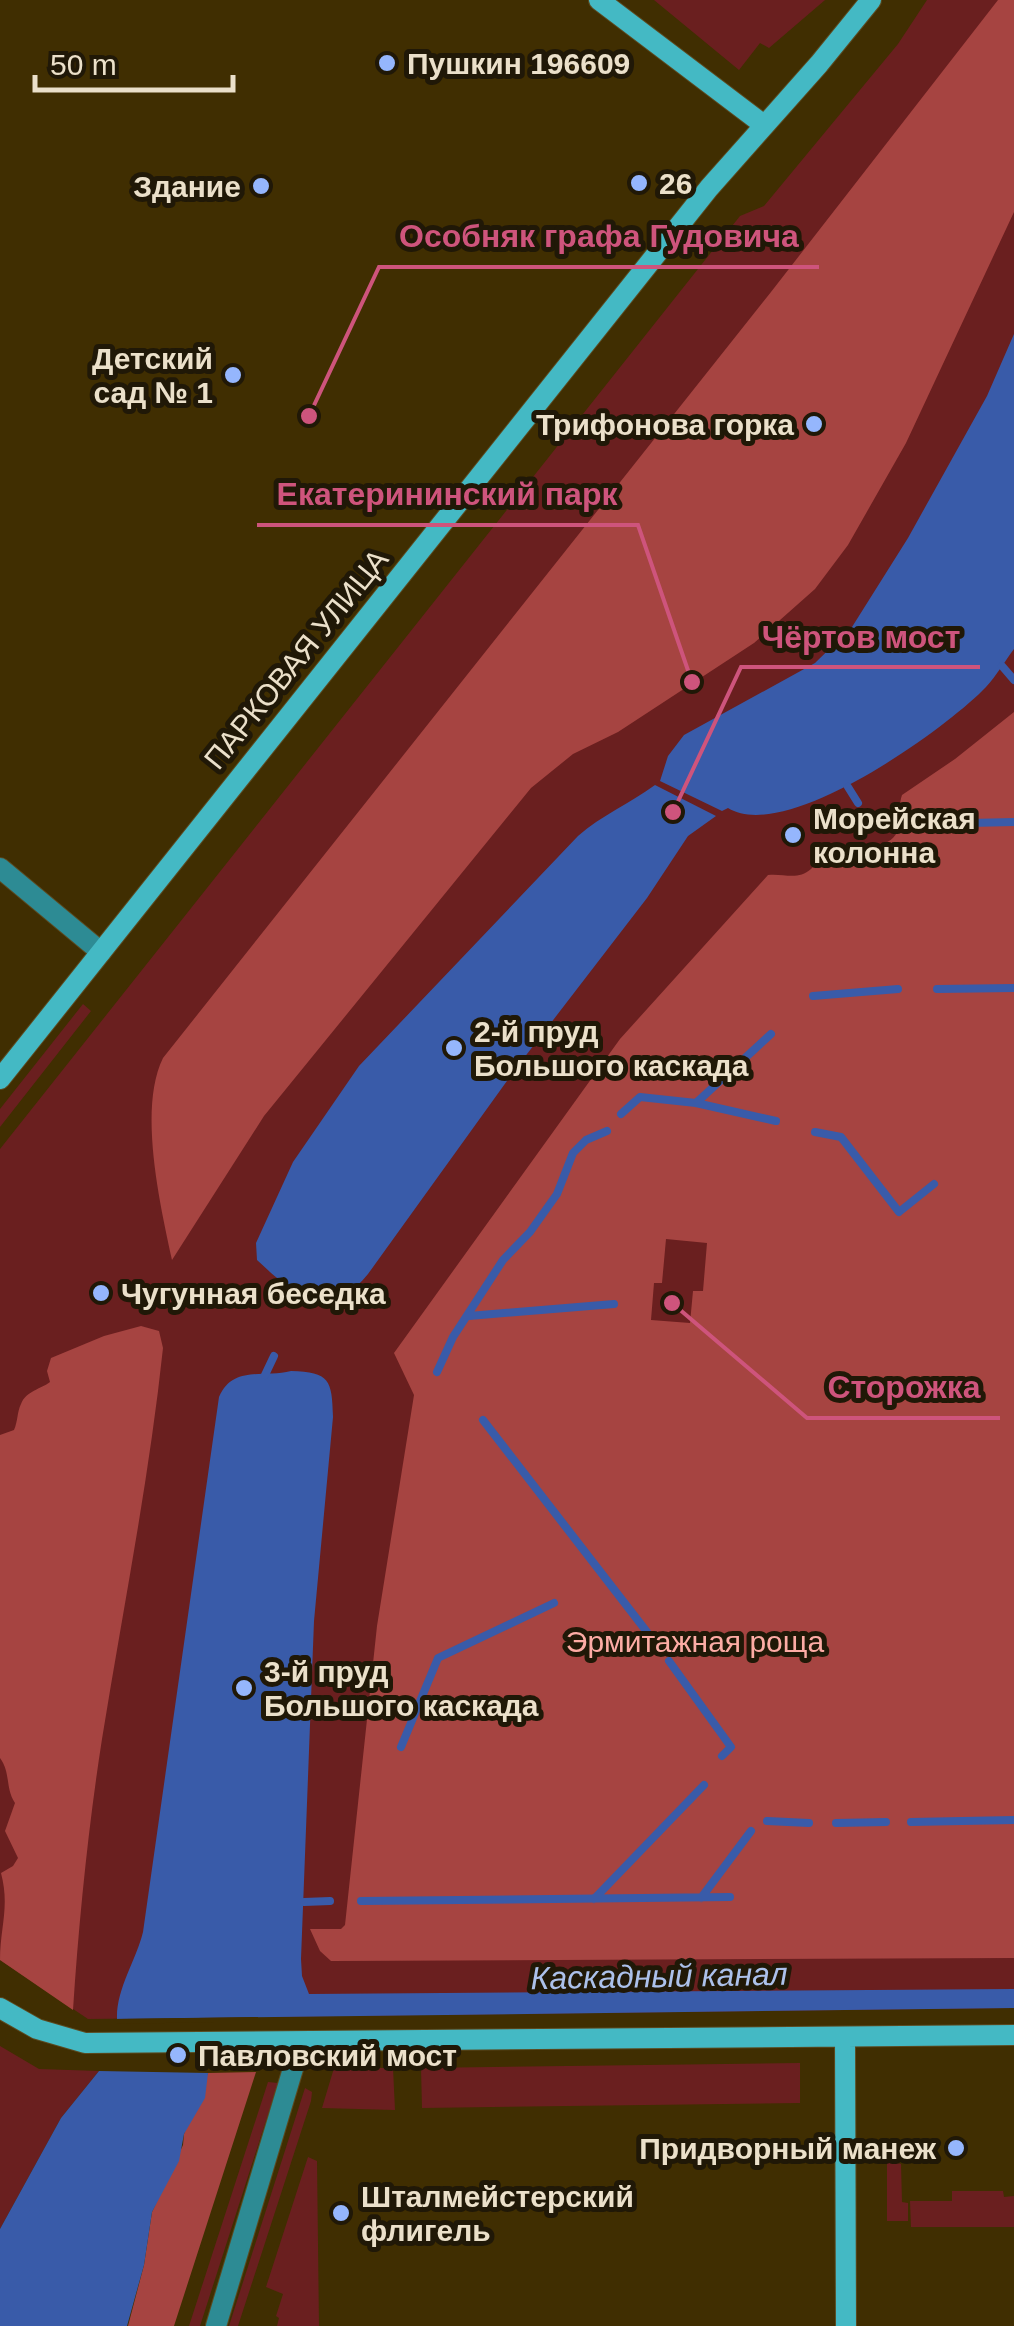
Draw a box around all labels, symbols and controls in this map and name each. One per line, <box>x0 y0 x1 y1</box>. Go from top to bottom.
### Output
scale bar <box>35 30 232 92</box>
place label: Пушкин 196609 <box>407 47 630 80</box>
text: 50 m <box>50 48 117 81</box>
marker: Пушкин 196609 <box>376 52 398 74</box>
place label: 26 <box>659 167 692 200</box>
place label: Здание <box>133 170 241 203</box>
marker: 26 <box>628 172 650 194</box>
marker: Здание <box>250 175 272 197</box>
callout: Особняк графа Гудовича <box>379 205 819 267</box>
text: Особняк графа Гудовича <box>399 218 799 254</box>
place label: Детский сад № 1 <box>92 342 213 409</box>
marker: Детский сад № 1 <box>222 364 244 386</box>
place label: Трифонова горка <box>536 408 794 441</box>
marker: Трифонова горка <box>803 413 825 435</box>
callout: Екатерининский парк <box>257 463 638 525</box>
text: Екатерининский парк <box>277 476 618 512</box>
street label: ПАРКОВАЯ УЛИЦА <box>197 543 395 775</box>
callout: Чёртов мост <box>741 605 980 667</box>
text: Чёртов мост <box>762 619 960 655</box>
place label: Морейская колонна <box>813 802 976 869</box>
marker: Морейская колонна <box>782 824 804 846</box>
place label: 2-й пруд Большого каскада <box>474 1015 749 1082</box>
marker: 2-й пруд Большого каскада <box>443 1037 465 1059</box>
place label: Чугунная беседка <box>121 1277 386 1310</box>
marker: Чугунная беседка <box>90 1282 112 1304</box>
callout: Сторожка <box>807 1356 1000 1418</box>
text: Сторожка <box>827 1369 981 1405</box>
park label: Эрмитажная роща <box>566 1625 824 1658</box>
place label: 3-й пруд Большого каскада <box>264 1655 539 1722</box>
marker: 3-й пруд Большого каскада <box>233 1677 255 1699</box>
water label: Каскадный канал <box>530 1956 788 1996</box>
place label: Павловский мост <box>198 2039 457 2072</box>
marker: Павловский мост <box>167 2044 189 2066</box>
place label: Придворный манеж <box>639 2132 937 2165</box>
marker: Придворный манеж <box>945 2137 967 2159</box>
place label: Шталмейстерский флигель <box>361 2180 634 2247</box>
marker: Шталмейстерский флигель <box>330 2202 352 2224</box>

